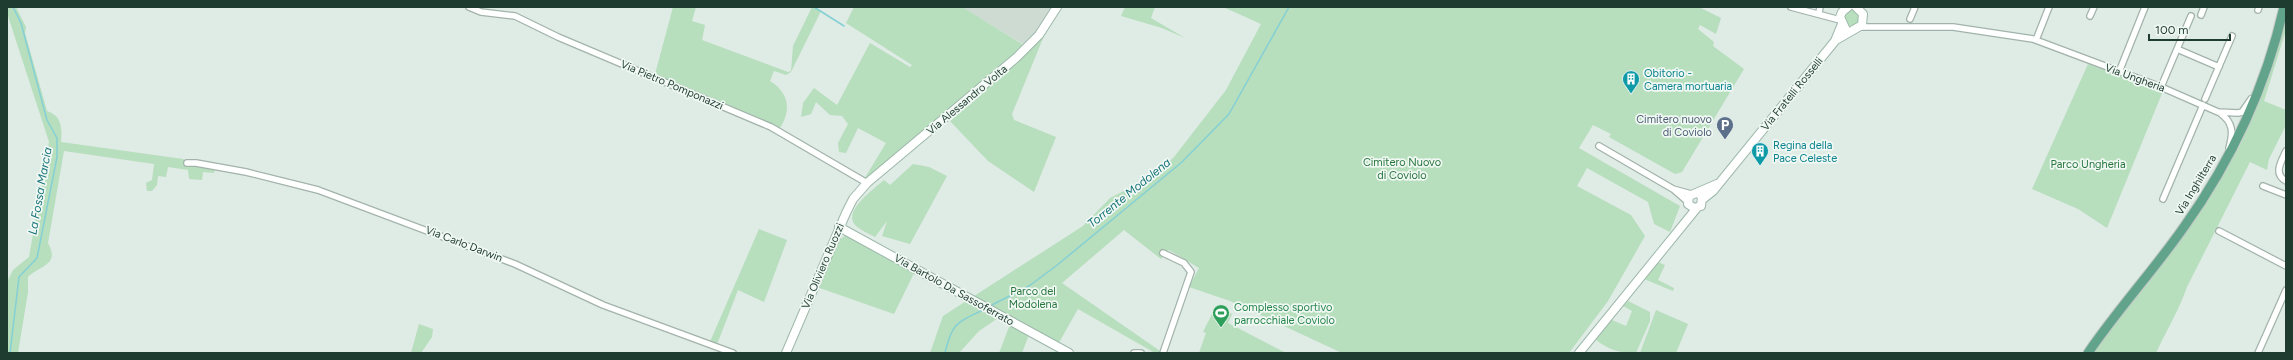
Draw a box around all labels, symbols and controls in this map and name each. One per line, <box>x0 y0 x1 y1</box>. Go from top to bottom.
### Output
scale bar <box>2149 16 2230 42</box>
text: 100 m <box>2155 23 2189 37</box>
street label: Via Fratelli Rosselli <box>1758 55 1826 133</box>
street label: Via Pietro Pomponazzi <box>619 57 725 113</box>
street label: Via Ungheria <box>2103 61 2167 95</box>
street label: Via Alessandro Volta <box>924 62 1010 138</box>
place label: Obitorio - Camera mortuaria <box>1644 67 1732 93</box>
building icon: Obitorio - Camera mortuaria <box>1621 69 1641 94</box>
place label: Cimitero nuovo di Coviolo <box>1636 113 1712 139</box>
parking icon: Cimitero nuovo di Coviolo <box>1715 115 1735 140</box>
place label: Regina della Pace Celeste <box>1773 139 1837 165</box>
building icon: Regina della Pace Celeste <box>1750 141 1770 166</box>
water label: La Fossa Marcia <box>25 146 55 236</box>
street label: Via Inghilterra <box>2173 152 2219 218</box>
water label: Torrente Modolena <box>1085 155 1173 231</box>
park label: Cimitero Nuovo di Coviolo <box>1363 156 1441 182</box>
park label: Parco Ungheria <box>2050 158 2126 171</box>
street label: Via Oliviero Ruozzi <box>799 221 847 311</box>
street label: Via Carlo Darwin <box>424 223 504 265</box>
street label: Via Bartolo Da Sassoferrato <box>892 252 1016 328</box>
park label: Parco del Modolena <box>1009 285 1057 311</box>
place label: Complesso sportivo parrocchiale Coviolo <box>1234 301 1335 327</box>
sports icon: Complesso sportivo parrocchiale Coviolo <box>1211 303 1231 328</box>

